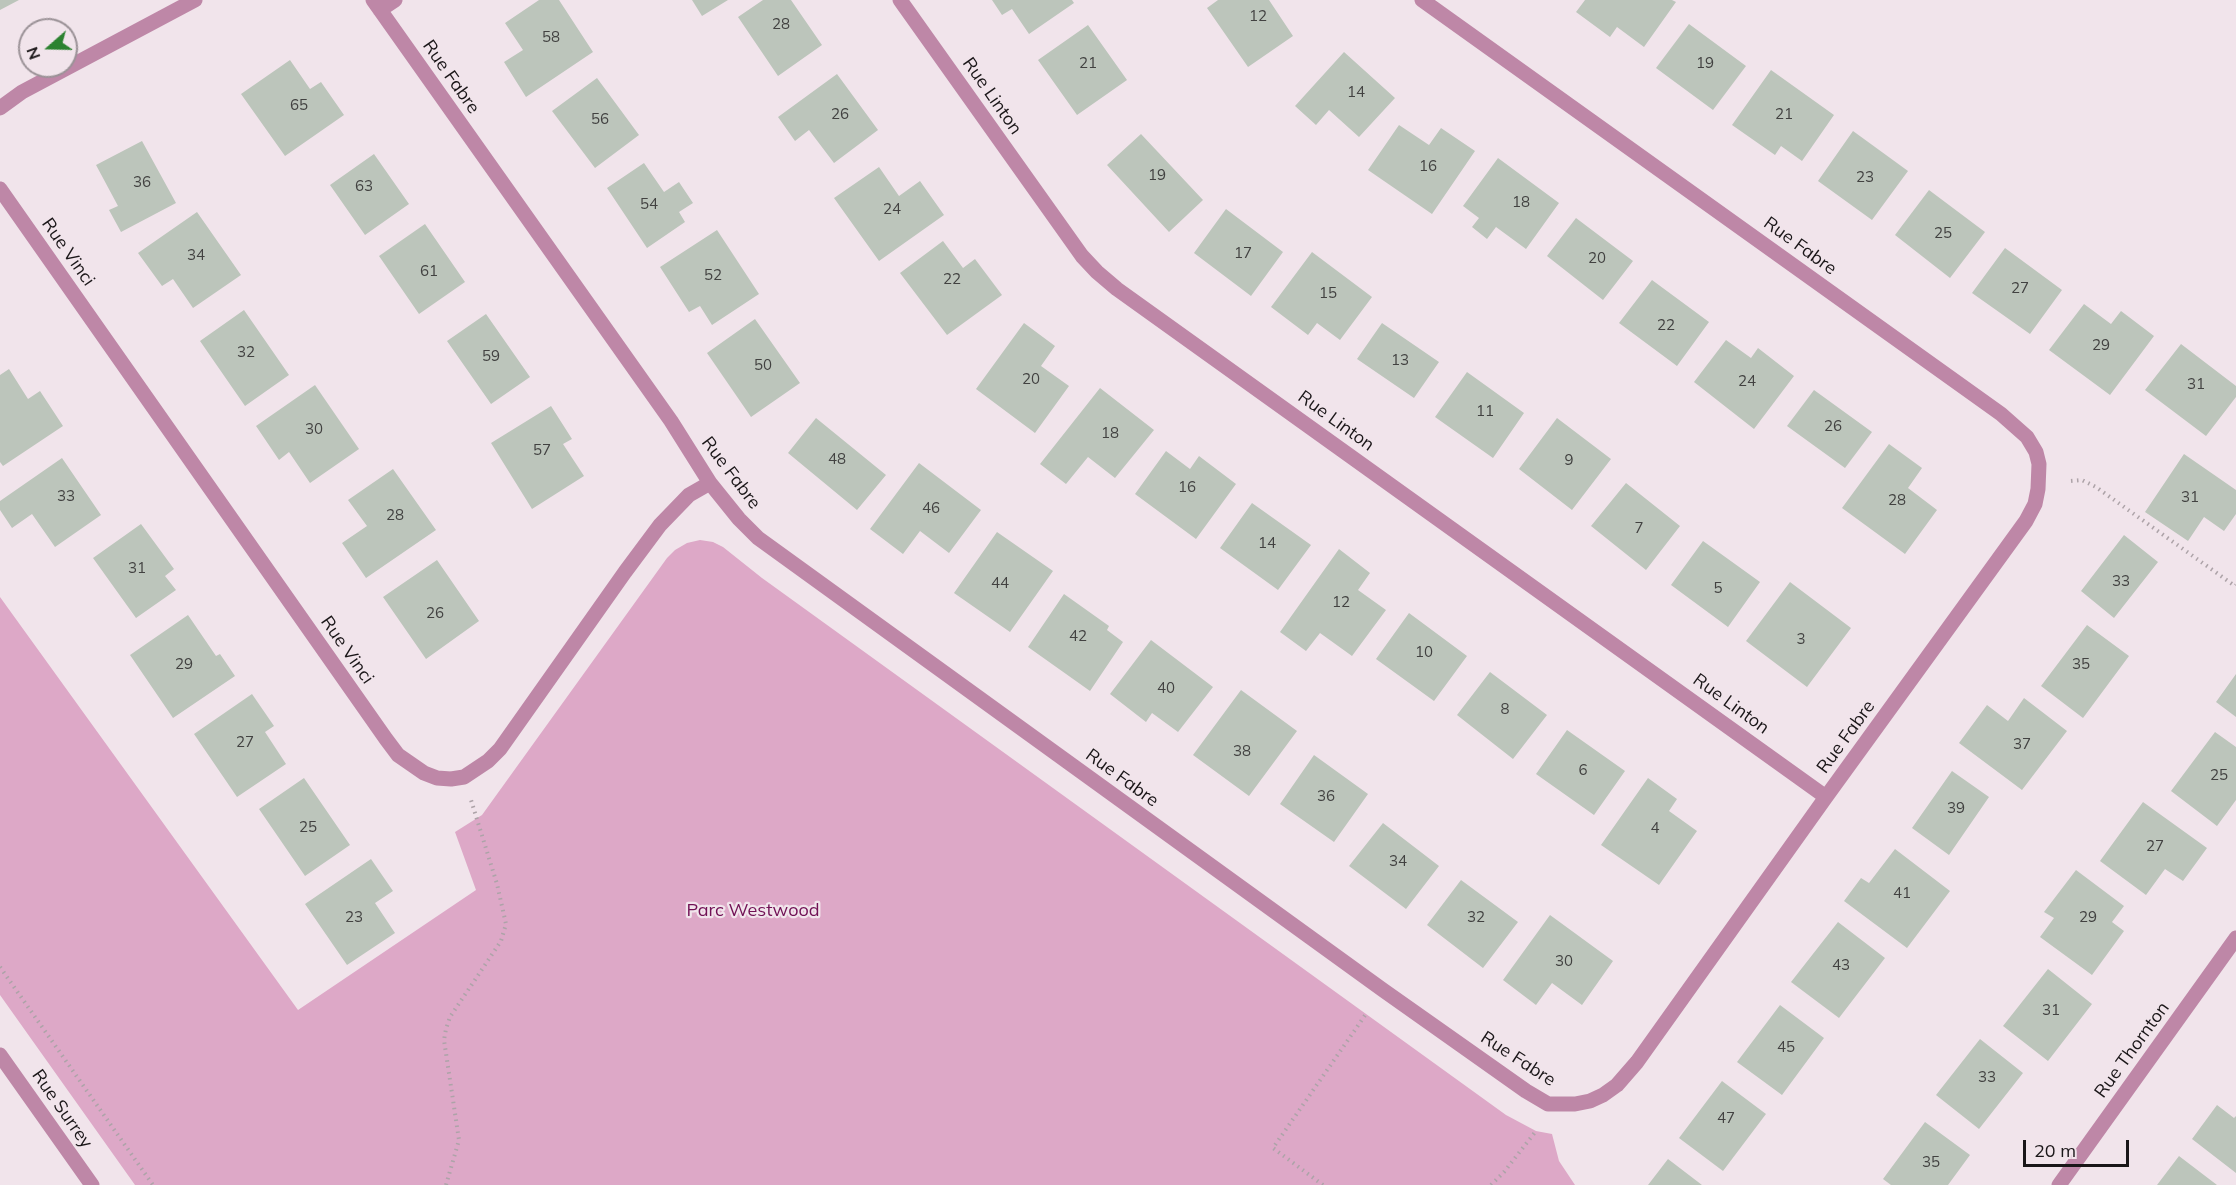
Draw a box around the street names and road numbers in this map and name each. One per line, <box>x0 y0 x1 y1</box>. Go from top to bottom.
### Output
street label: Rue Fabre <box>418 36 484 118</box>
street label: Rue Linton <box>958 53 1026 139</box>
street label: Rue Fabre <box>1759 212 1841 280</box>
street label: Rue Vinci <box>37 214 99 290</box>
street label: Rue Linton <box>1294 386 1378 456</box>
street label: Rue Fabre <box>697 433 765 513</box>
street label: Rue Vinci <box>316 612 378 688</box>
street label: Rue Linton <box>1689 669 1773 739</box>
street label: Rue Fabre <box>1812 696 1880 778</box>
street label: Rue Fabre <box>1081 744 1163 812</box>
street label: Rue Thornton <box>2090 998 2174 1102</box>
street label: Rue Fabre <box>1477 1027 1559 1091</box>
street label: Rue Surrey <box>27 1065 97 1153</box>

